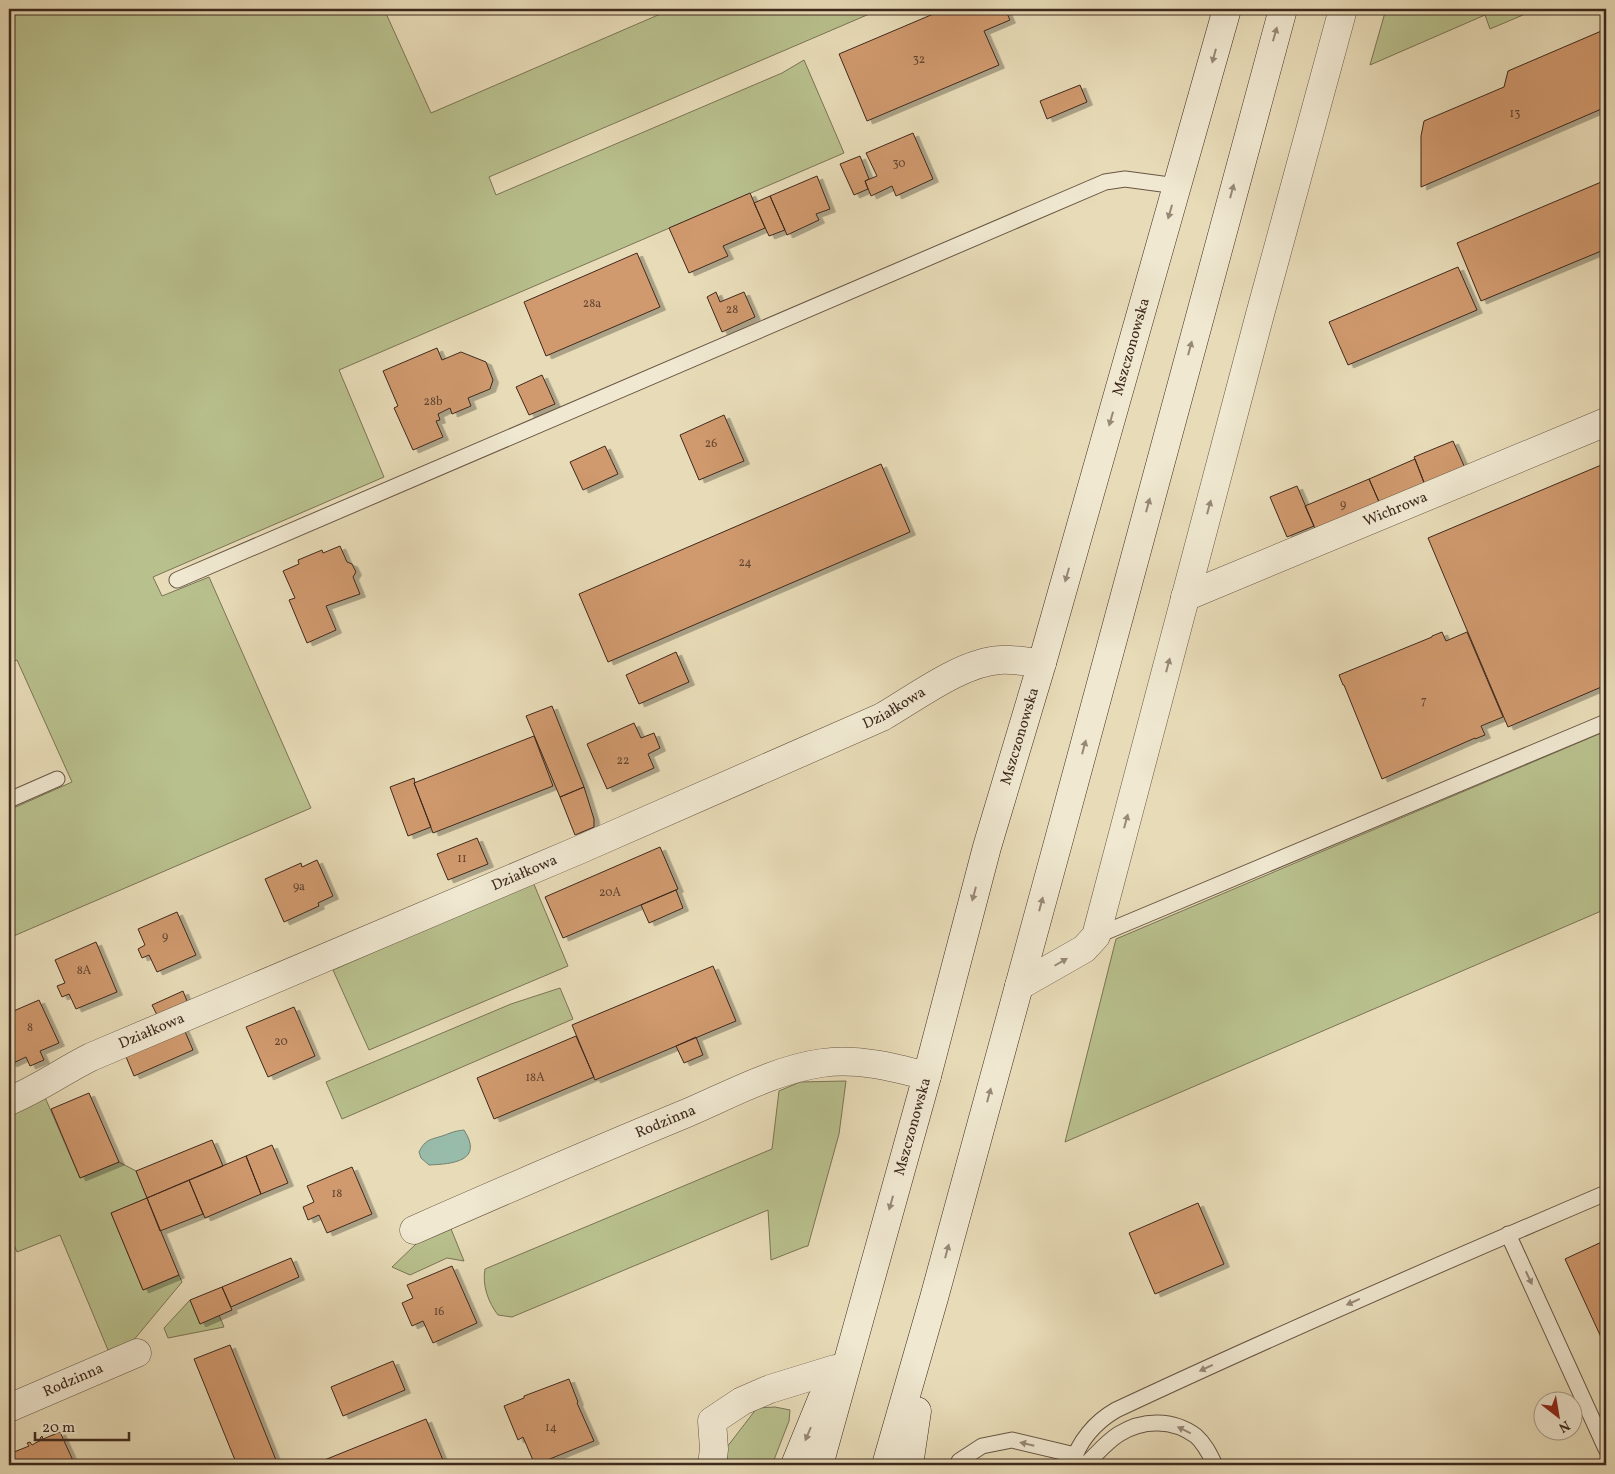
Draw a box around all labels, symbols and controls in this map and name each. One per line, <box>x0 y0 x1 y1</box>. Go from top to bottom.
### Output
one-way arrow <box>1272 27 1280 42</box>
one-way arrow <box>1210 48 1218 63</box>
house number: 32 <box>913 52 925 68</box>
house number: 13 <box>1510 106 1520 122</box>
house number: 30 <box>892 156 906 172</box>
one-way arrow <box>1229 183 1237 198</box>
one-way arrow <box>1166 205 1174 220</box>
house number: 28a <box>583 296 601 312</box>
street label: Mszczonowska <box>1108 296 1155 398</box>
house number: 28 <box>726 302 738 318</box>
one-way arrow <box>1187 340 1195 355</box>
house number: 28b <box>423 394 443 410</box>
one-way arrow <box>1107 412 1115 427</box>
house number: 26 <box>705 436 717 452</box>
street label: Wichrowa <box>1360 487 1431 532</box>
one-way arrow <box>1145 497 1153 512</box>
house number: 9 <box>1340 497 1346 513</box>
one-way arrow <box>1205 500 1213 515</box>
house number: 24 <box>738 555 752 571</box>
one-way arrow <box>1063 568 1071 583</box>
one-way arrow <box>1164 657 1172 672</box>
street label: Działkowa <box>859 682 930 735</box>
street label: Mszczonowska <box>996 685 1045 788</box>
house number: 7 <box>1421 693 1427 709</box>
one-way arrow <box>1080 740 1088 755</box>
house number: 22 <box>617 753 629 769</box>
one-way arrow <box>1122 814 1130 829</box>
street label: Działkowa <box>488 850 561 896</box>
house number: 11 <box>457 851 467 867</box>
house number: 9a <box>293 879 305 895</box>
house number: 20A <box>599 885 622 901</box>
one-way arrow <box>970 887 978 902</box>
one-way arrow <box>1038 896 1046 911</box>
house number: 9 <box>162 929 168 945</box>
one-way arrow <box>1054 958 1069 966</box>
house number: 8A <box>77 963 92 979</box>
street label: Działkowa <box>115 1008 188 1055</box>
house number: 8 <box>27 1020 33 1036</box>
house number: 20 <box>274 1034 288 1050</box>
house number: 18A <box>525 1070 545 1086</box>
street label: Mszczonowska <box>889 1075 936 1178</box>
one-way arrow <box>986 1087 994 1102</box>
street label: Rodzinna <box>632 1100 699 1144</box>
house number: 18 <box>332 1186 342 1202</box>
one-way arrow <box>887 1196 895 1211</box>
one-way arrow <box>943 1244 951 1259</box>
one-way arrow <box>1525 1271 1533 1285</box>
one-way arrow <box>1346 1299 1360 1307</box>
house number: 16 <box>434 1304 444 1320</box>
street label: Rodzinna <box>40 1358 107 1403</box>
one-way arrow <box>1199 1365 1213 1373</box>
north arrow <box>1532 1392 1582 1442</box>
scale bar <box>35 1409 129 1441</box>
text: N <box>1555 1415 1573 1437</box>
text: 20 m <box>42 1418 75 1439</box>
house number: 14 <box>545 1420 557 1436</box>
one-way arrow <box>1176 1426 1191 1434</box>
one-way arrow <box>803 1427 811 1441</box>
one-way arrow <box>1020 1440 1035 1448</box>

